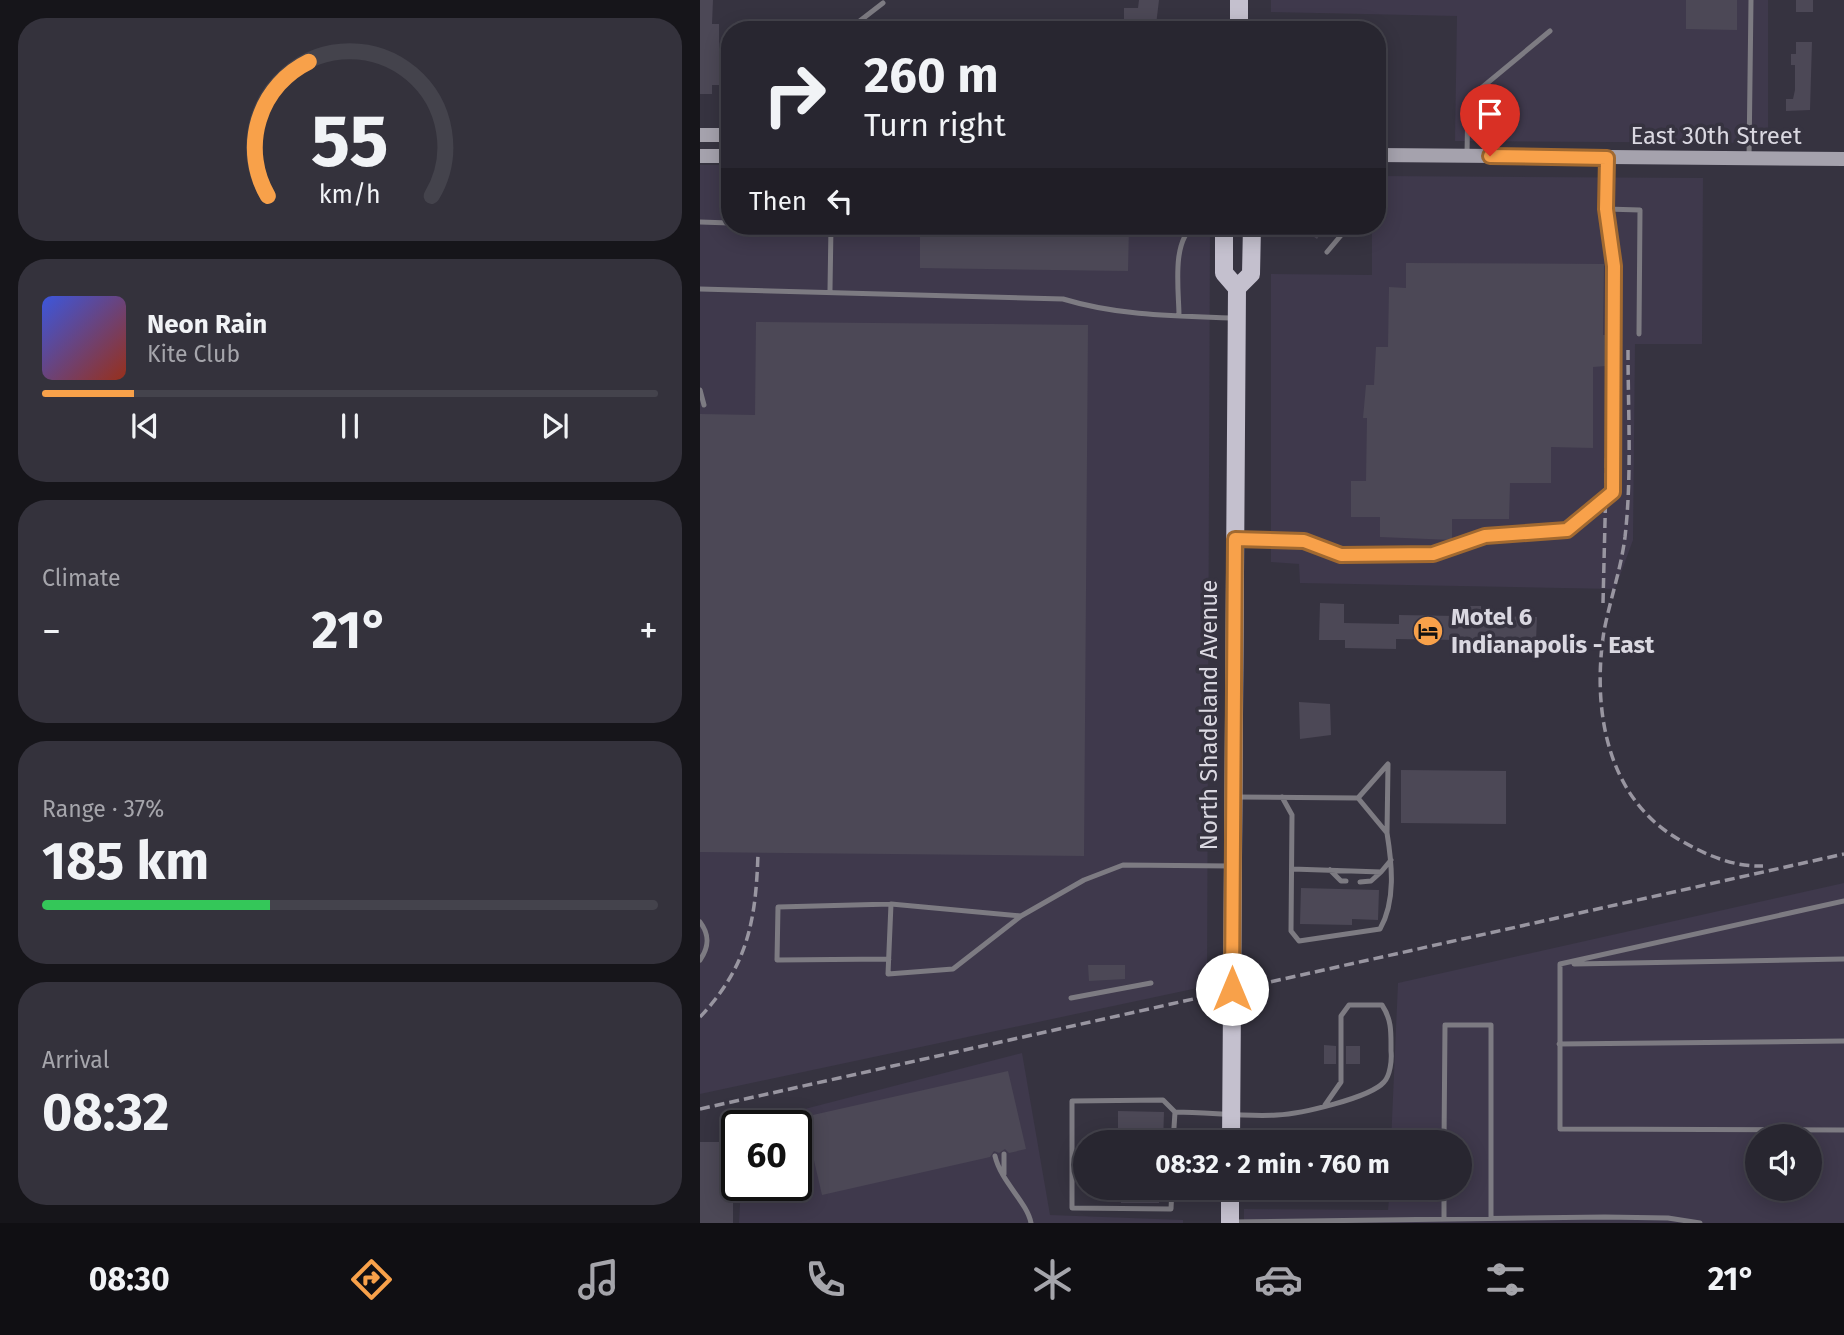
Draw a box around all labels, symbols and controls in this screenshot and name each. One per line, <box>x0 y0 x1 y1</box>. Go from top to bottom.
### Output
text: 260 m <box>864 46 999 105</box>
icon: right <box>749 49 840 140</box>
pin <box>1460 84 1520 156</box>
icon: arrive <box>1471 95 1509 133</box>
text: 55 <box>311 98 389 185</box>
text: Turn right <box>864 106 1006 144</box>
street label: East 30th Street <box>1630 122 1802 150</box>
text: km/h <box>319 179 381 209</box>
icon: left <box>821 182 859 220</box>
text: Then <box>749 186 807 217</box>
text: Neon Rain <box>147 309 267 340</box>
text: Kite Club <box>147 340 240 368</box>
icon: previous <box>126 407 164 445</box>
icon: pause <box>331 407 369 445</box>
icon: next <box>536 407 574 445</box>
text: Climate <box>42 564 121 592</box>
street label: North Shadeland Avenue <box>1195 580 1223 850</box>
text: 21° <box>312 599 389 662</box>
place label: Motel 6 Indianapolis - East <box>1451 603 1655 659</box>
text: − <box>42 608 61 654</box>
text: + <box>639 608 658 654</box>
hotel icon: Motel 6 Indianapolis - East <box>1411 614 1445 648</box>
text: Range · 37% <box>42 795 164 823</box>
text: 185 km <box>42 830 209 893</box>
position arrow <box>1195 952 1269 1026</box>
text: Arrival <box>42 1046 109 1074</box>
text: 08:32 <box>42 1081 169 1144</box>
speed limit sign: 60 <box>721 1110 812 1201</box>
map controls <box>1745 1124 1822 1201</box>
button: sound <box>1745 1124 1822 1201</box>
text: 08:32 · 2 min · 760 m <box>1155 1149 1390 1180</box>
icon: directions <box>347 1255 396 1304</box>
icon: music <box>574 1255 623 1304</box>
icon: phone <box>801 1255 850 1304</box>
icon: climate <box>1028 1255 1077 1304</box>
icon: car <box>1254 1255 1303 1304</box>
icon: filters <box>1481 1255 1530 1304</box>
text: 08:30 <box>89 1260 170 1298</box>
text: 21° <box>1708 1260 1755 1298</box>

